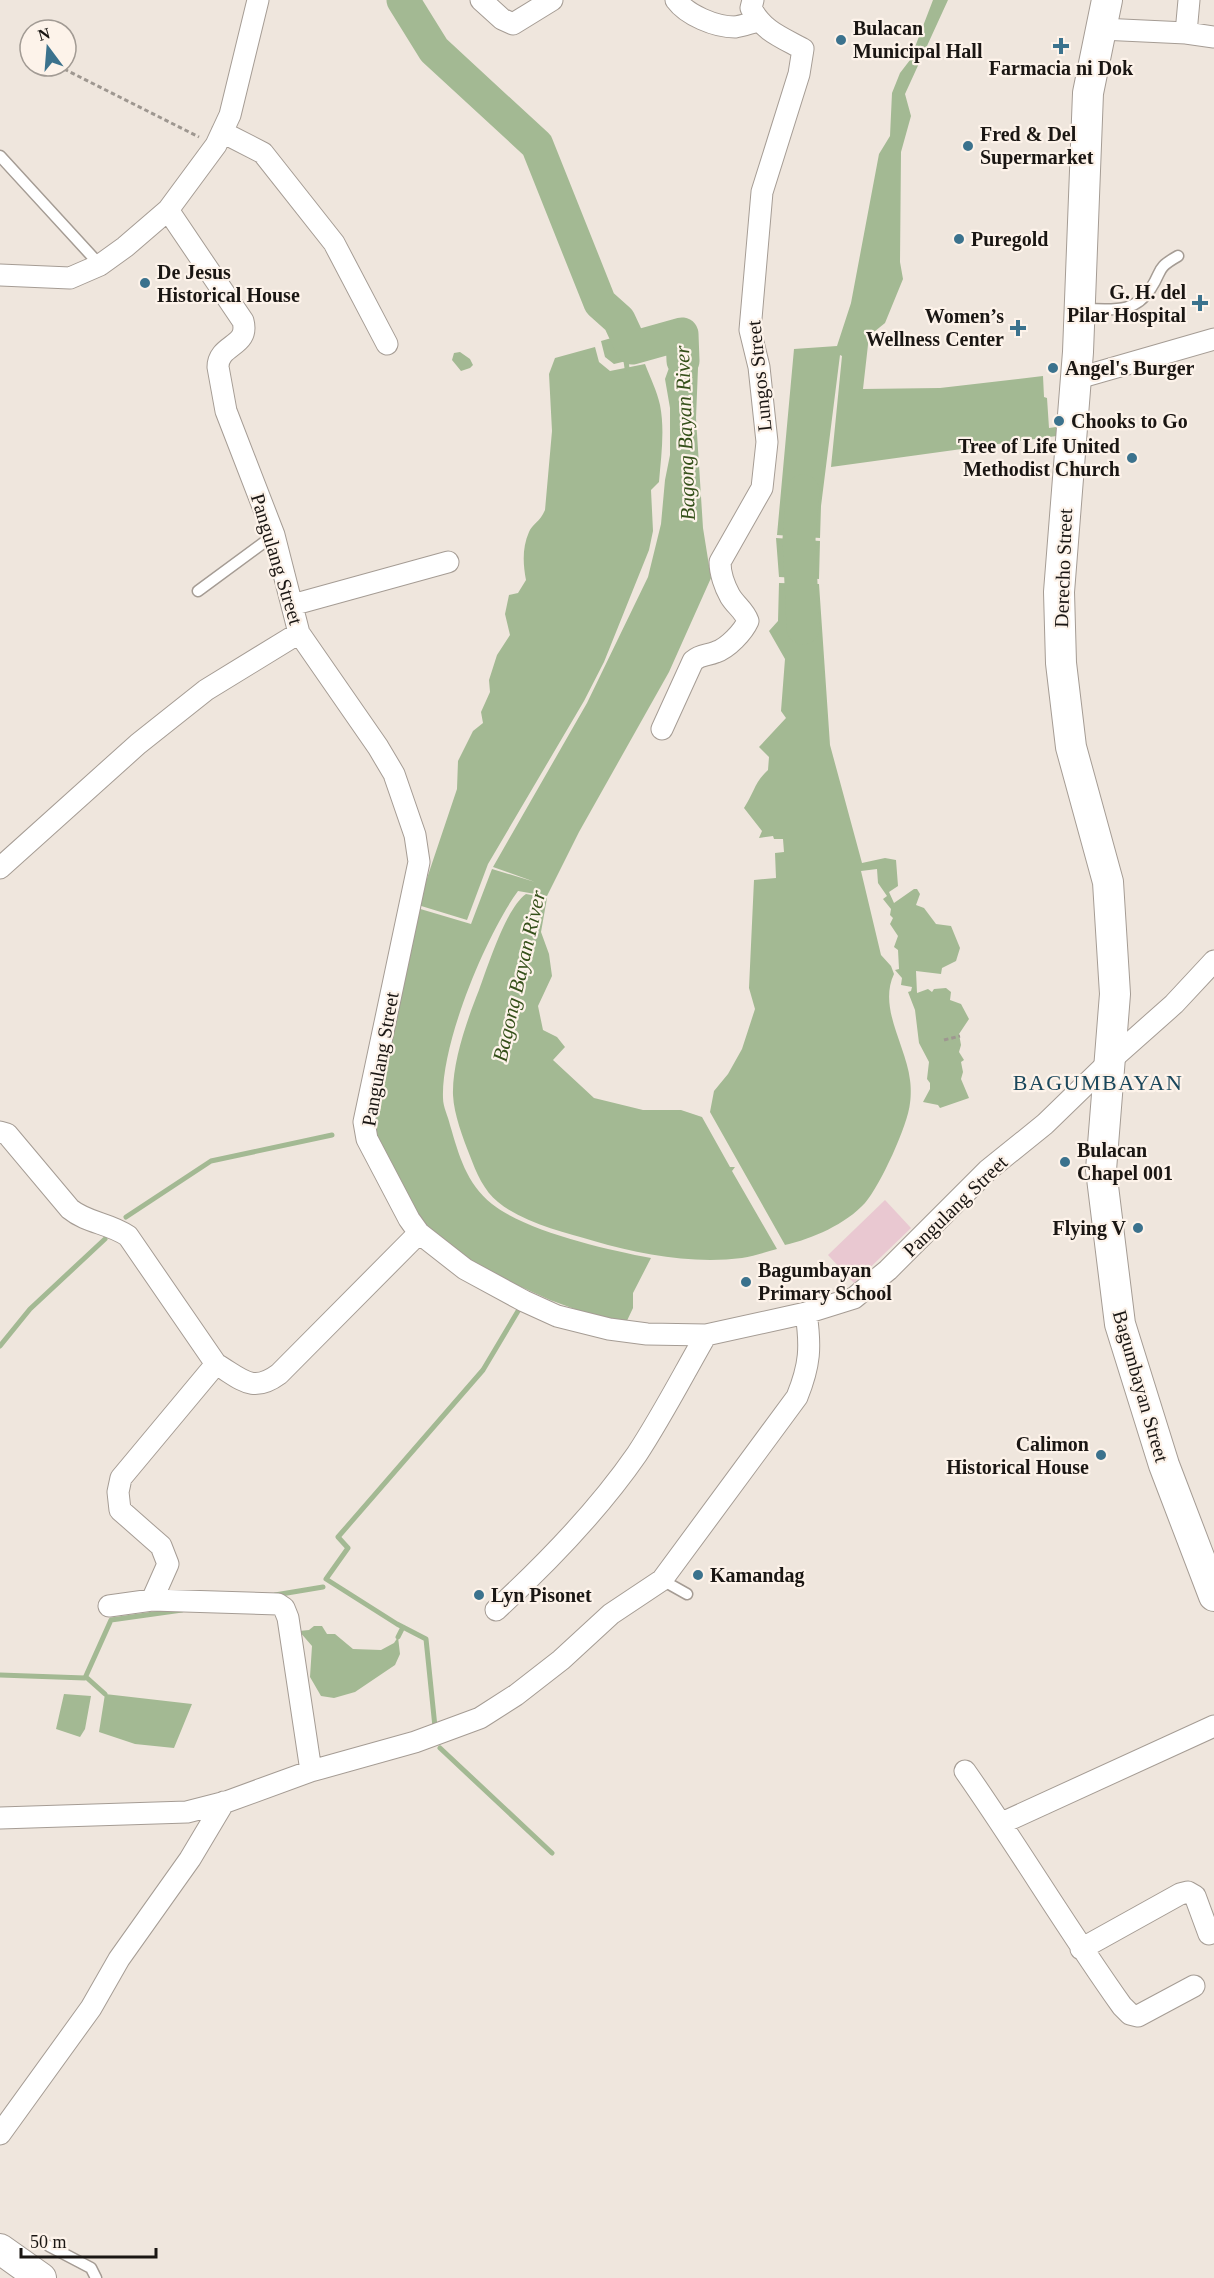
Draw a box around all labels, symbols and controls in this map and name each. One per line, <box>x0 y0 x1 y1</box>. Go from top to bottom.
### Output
place label: Bulacan Municipal Hall <box>853 17 983 63</box>
north arrow <box>18 18 78 78</box>
text: N <box>36 24 52 44</box>
marker: Bulacan Municipal Hall <box>834 33 848 47</box>
marker: Farmacia ni Dok <box>1054 39 1068 53</box>
place label: Farmacia ni Dok <box>989 57 1134 79</box>
place label: Fred & Del Supermarket <box>980 123 1094 169</box>
marker: Fred & Del Supermarket <box>961 139 975 153</box>
place label: Puregold <box>971 228 1048 251</box>
marker: Puregold <box>952 232 966 246</box>
place label: De Jesus Historical House <box>157 261 300 306</box>
marker: De Jesus Historical House <box>138 276 152 290</box>
place label: G. H. del Pilar Hospital <box>1067 281 1186 327</box>
marker: G. H. del Pilar Hospital <box>1191 294 1209 312</box>
place label: Women’s Wellness Center <box>866 305 1004 350</box>
street label: Lungos Street <box>742 319 777 433</box>
marker: Women’s Wellness Center <box>1009 319 1027 337</box>
water label: Bagong Bayan River <box>670 344 700 521</box>
place label: Angel's Burger <box>1065 357 1195 380</box>
marker: Angel's Burger <box>1046 361 1060 375</box>
place label: Chooks to Go <box>1071 410 1188 432</box>
marker: Chooks to Go <box>1052 414 1066 428</box>
place label: Tree of Life United Methodist Church <box>958 435 1120 480</box>
marker: Tree of Life United Methodist Church <box>1125 451 1139 465</box>
street label: Pangulang Street <box>246 491 308 628</box>
street label: Derecho Street <box>1050 508 1076 628</box>
water label: Bagong Bayan River <box>488 887 551 1064</box>
street label: Pangulang Street <box>357 990 404 1128</box>
district label: BAGUMBAYAN <box>1013 1070 1183 1095</box>
place label: Bulacan Chapel 001 <box>1077 1139 1173 1185</box>
street label: Pangulang Street <box>898 1151 1013 1262</box>
marker: Bulacan Chapel 001 <box>1058 1155 1072 1169</box>
place label: Flying V <box>1052 1217 1127 1240</box>
marker: Flying V <box>1131 1221 1145 1235</box>
place label: Bagumbayan Primary School <box>758 1259 892 1305</box>
marker: Bagumbayan Primary School <box>739 1275 753 1289</box>
street label: Bagumbayan Street <box>1108 1307 1173 1465</box>
place label: Calimon Historical House <box>946 1433 1089 1478</box>
marker: Calimon Historical House <box>1094 1448 1108 1462</box>
place label: Kamandag <box>710 1564 804 1587</box>
marker: Kamandag <box>691 1568 705 1582</box>
place label: Lyn Pisonet <box>491 1584 592 1607</box>
marker: Lyn Pisonet <box>472 1588 486 1602</box>
scale bar <box>21 2221 156 2259</box>
text: 50 m <box>30 2232 67 2252</box>

